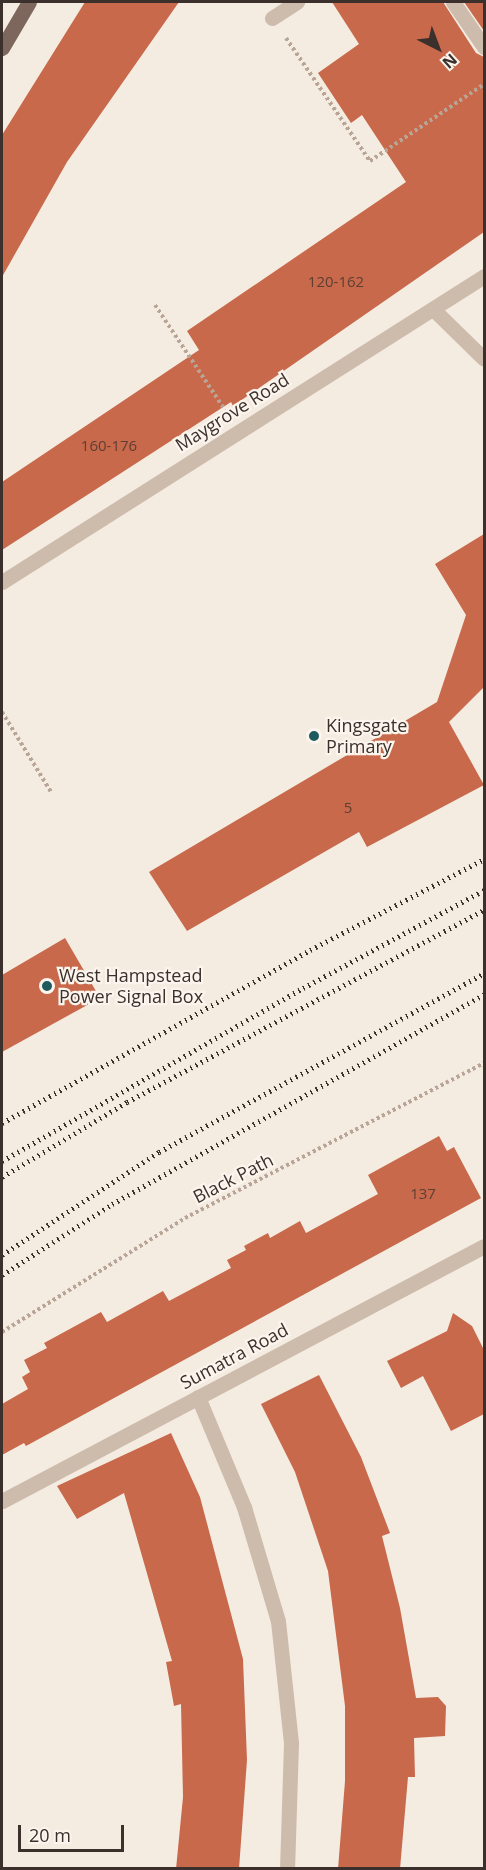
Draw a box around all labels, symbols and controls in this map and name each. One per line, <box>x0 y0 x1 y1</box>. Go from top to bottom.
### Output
north arrow <box>408 18 468 78</box>
text: N <box>438 49 462 74</box>
house number: 120-162 <box>308 273 364 291</box>
street label: Maygrove Road <box>171 368 293 456</box>
house number: 160-176 <box>81 437 137 455</box>
place label: Kingsgate Primary <box>326 715 407 758</box>
marker: Kingsgate Primary <box>307 729 321 743</box>
house number: 5 <box>344 799 352 817</box>
place label: West Hampstead Power Signal Box <box>59 965 203 1008</box>
marker: West Hampstead Power Signal Box <box>40 979 54 993</box>
street label: Black Path <box>189 1149 277 1207</box>
house number: 137 <box>410 1185 436 1203</box>
street label: Sumatra Road <box>176 1319 292 1393</box>
scale bar <box>21 1813 128 1851</box>
text: 20 m <box>29 1823 71 1847</box>

